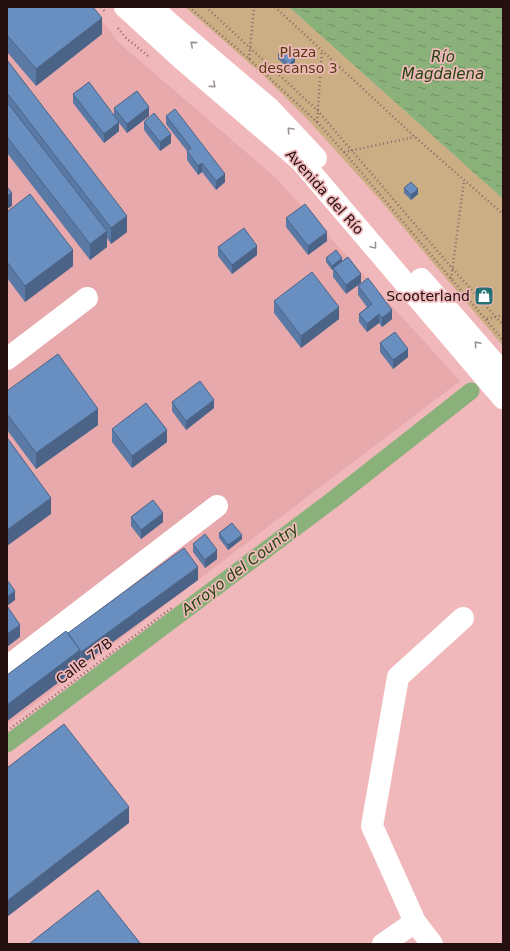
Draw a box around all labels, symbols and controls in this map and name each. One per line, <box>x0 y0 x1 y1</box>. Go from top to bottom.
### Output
one-way arrow <box>190 41 198 48</box>
park label: Plaza descanso 3 <box>258 44 338 76</box>
water label: Río Magdalena <box>402 48 484 83</box>
one-way arrow <box>208 81 215 88</box>
one-way arrow <box>287 127 295 135</box>
street label: Avenida del Río <box>283 146 367 238</box>
one-way arrow <box>369 241 376 249</box>
shop icon: Scooterland <box>473 285 495 307</box>
place label: Scooterland <box>386 288 470 304</box>
one-way arrow <box>475 341 482 348</box>
water label: Arroyo del Country <box>177 518 303 619</box>
street label: Calle 77B <box>53 635 115 687</box>

